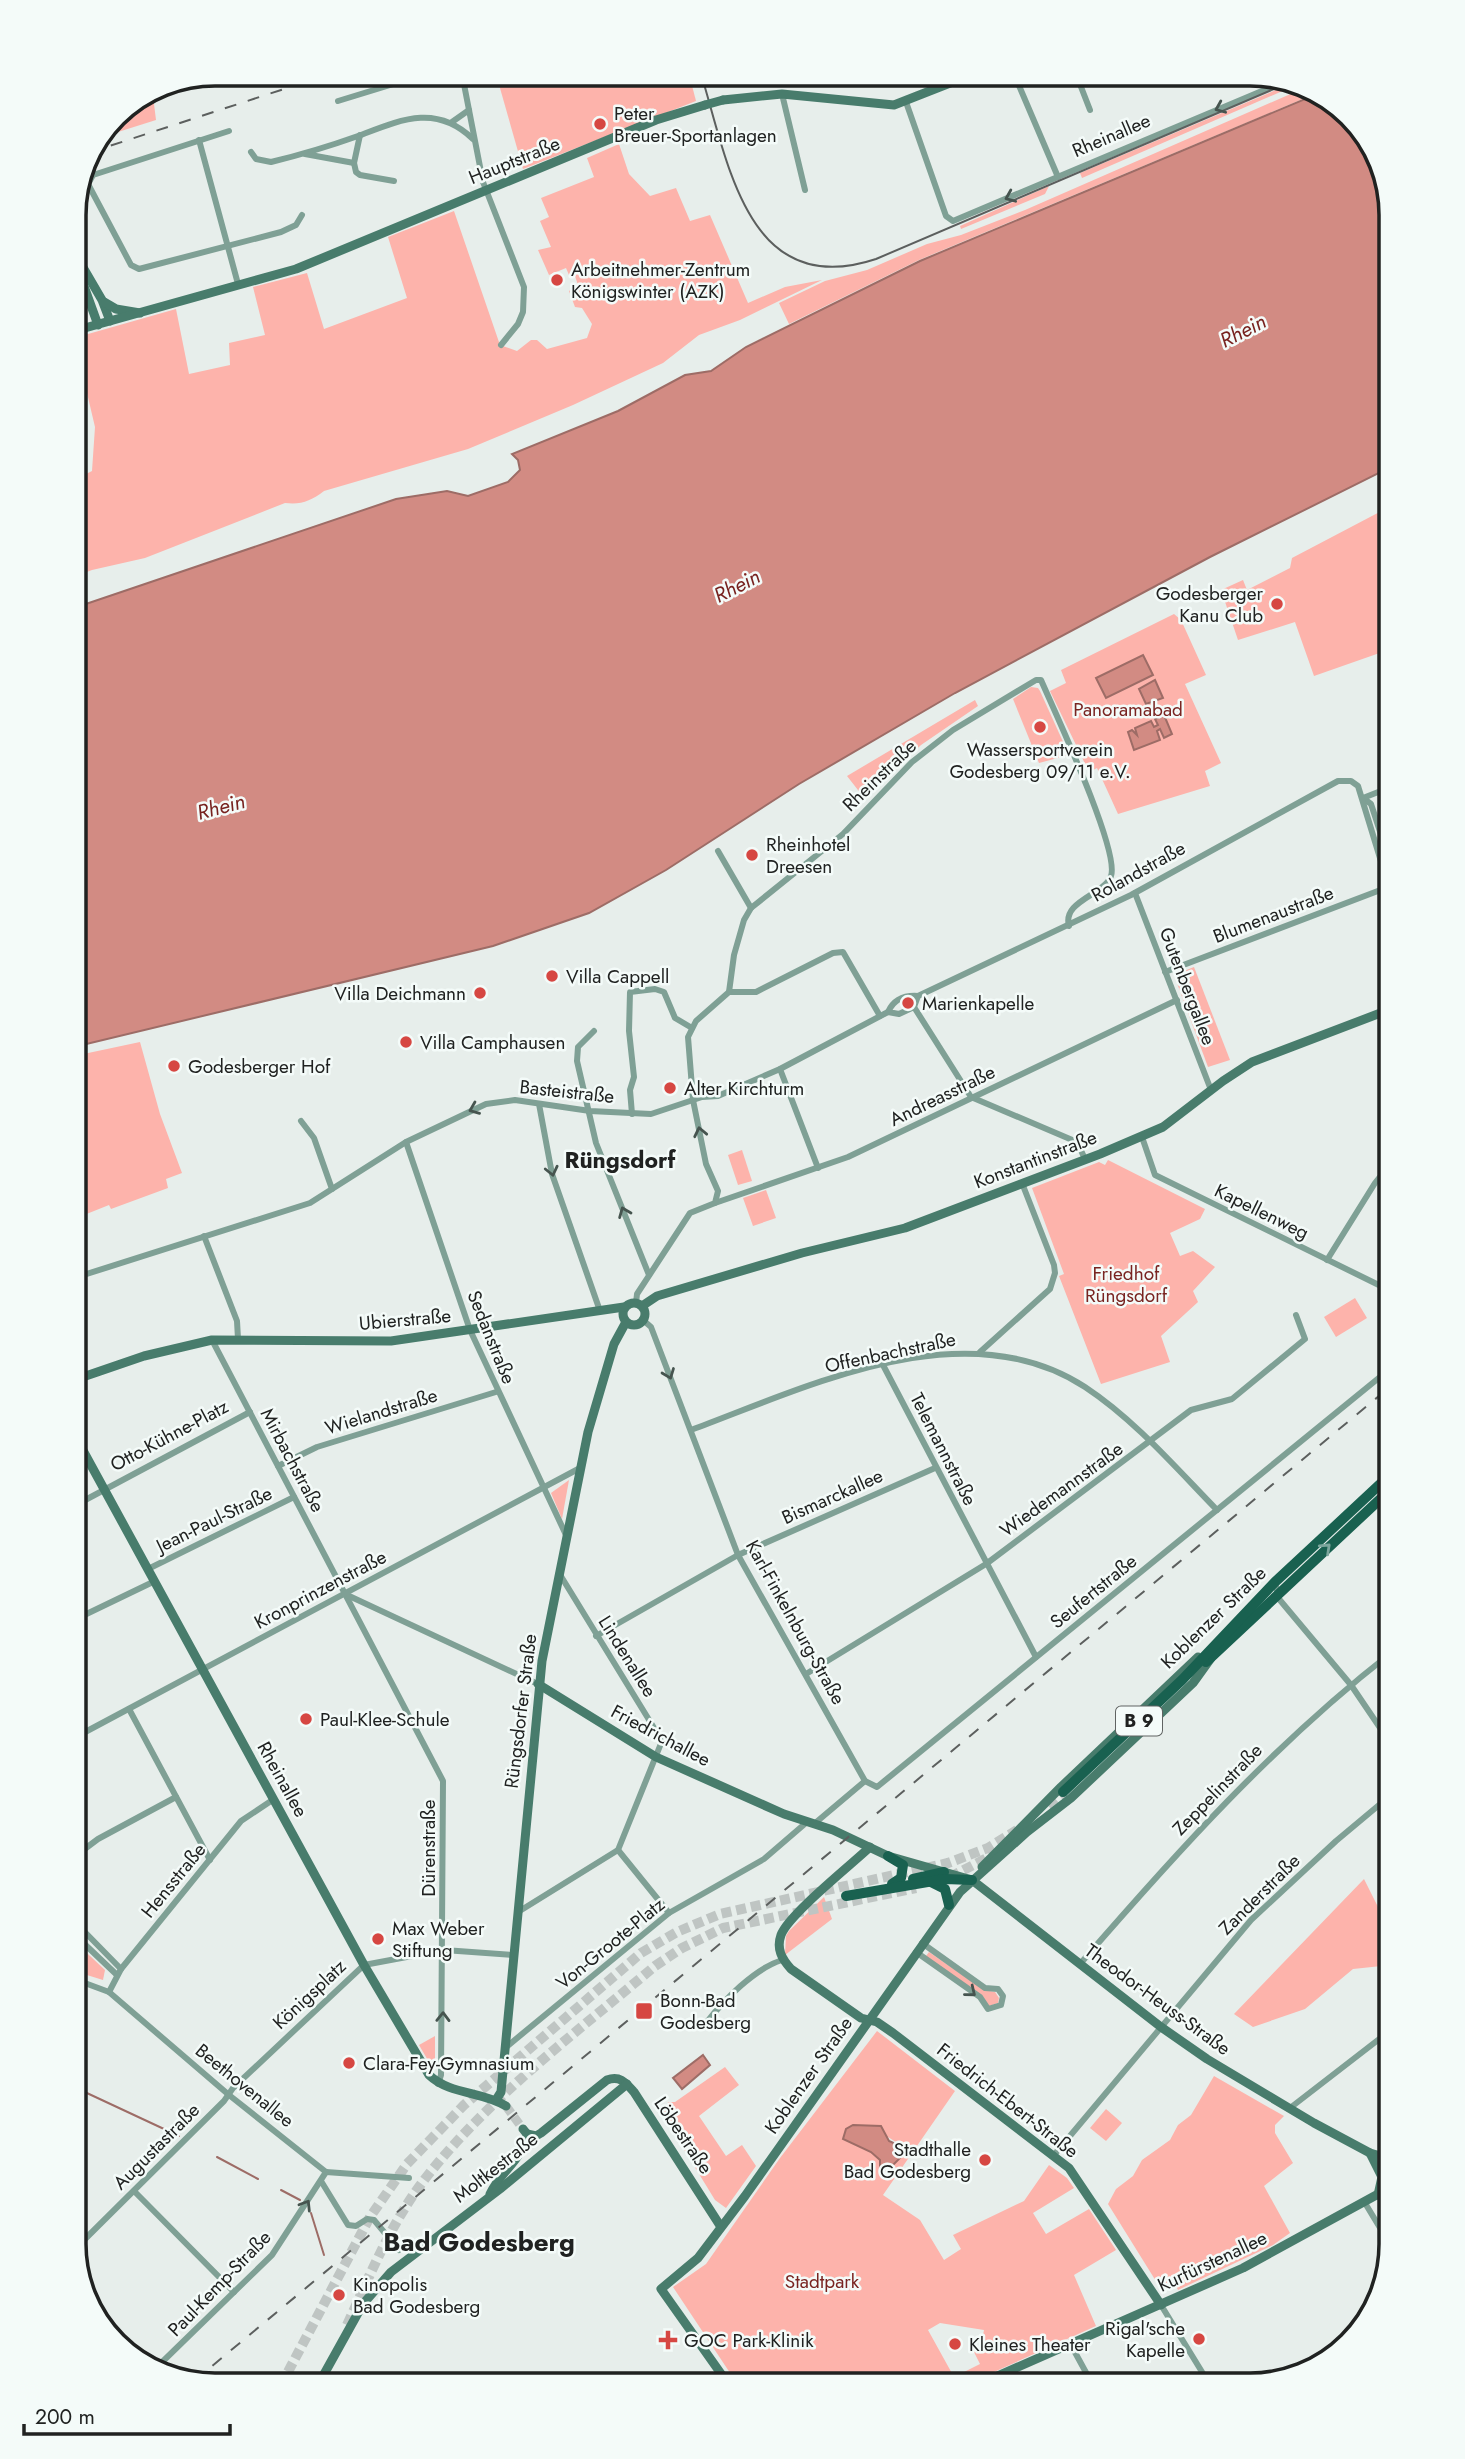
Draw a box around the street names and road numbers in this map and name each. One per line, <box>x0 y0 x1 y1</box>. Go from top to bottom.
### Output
street label: Rheinallee <box>1068 107 1155 164</box>
street label: Hauptstraße <box>464 130 564 191</box>
street label: Rheinstraße <box>836 733 923 818</box>
street label: Rolandstraße <box>1086 834 1190 908</box>
street label: Blumenaustraße <box>1209 879 1338 950</box>
street label: Gutenbergallee <box>1153 923 1222 1049</box>
street label: Andreasstraße <box>885 1058 1000 1133</box>
street label: Basteistraße <box>518 1073 616 1110</box>
street label: Konstantinstraße <box>970 1124 1101 1195</box>
street label: Kapellenweg <box>1210 1177 1314 1246</box>
street label: Sedanstraße <box>461 1286 523 1388</box>
street label: Ubierstraße <box>358 1302 452 1337</box>
street label: Offenbachstraße <box>822 1325 958 1380</box>
street label: Wielandstraße <box>322 1382 441 1441</box>
street label: Telemannstraße <box>904 1388 984 1510</box>
street label: Otto-Kühne-Platz <box>105 1393 233 1478</box>
street label: Mirbachstraße <box>254 1403 331 1517</box>
street label: Wiedemannstraße <box>994 1435 1129 1543</box>
street label: Bismarckallee <box>777 1462 887 1531</box>
street label: Jean-Paul-Straße <box>149 1480 277 1560</box>
street label: Karl-Finkelnburg-Straße <box>739 1535 852 1710</box>
street label: Kronprinzenstraße <box>249 1543 391 1636</box>
street label: Seufertstraße <box>1044 1548 1143 1635</box>
street label: Koblenzer Straße <box>1155 1560 1272 1675</box>
street label: Lindenallee <box>592 1610 663 1702</box>
street label: Rüngsdorfer Straße <box>498 1632 543 1790</box>
street label: Friedrichallee <box>606 1698 715 1773</box>
road number: B 9 <box>1116 1706 1162 1736</box>
street label: Rheinallee <box>251 1737 315 1822</box>
street label: Zeppelinstraße <box>1166 1737 1268 1841</box>
street label: Dürenstraße <box>415 1799 442 1897</box>
street label: Hensstraße <box>135 1837 212 1924</box>
street label: Zanderstraße <box>1213 1848 1306 1941</box>
street label: Von-Groote-Platz <box>550 1891 671 1996</box>
street label: Theodor-Heuss-Straße <box>1079 1937 1236 2062</box>
street label: Königsplatz <box>267 1953 352 2035</box>
street label: Koblenzer Straße <box>758 2011 859 2139</box>
street label: Beethovenallee <box>190 2037 300 2134</box>
street label: Friedrich-Ebert-Straße <box>931 2037 1084 2164</box>
street label: Löbestraße <box>648 2091 719 2179</box>
street label: Augustastraße <box>107 2097 206 2196</box>
street label: Moltkestraße <box>447 2126 544 2209</box>
street label: Paul-Kemp-Straße <box>162 2224 277 2342</box>
street label: Kurfürstenallee <box>1153 2224 1272 2299</box>

